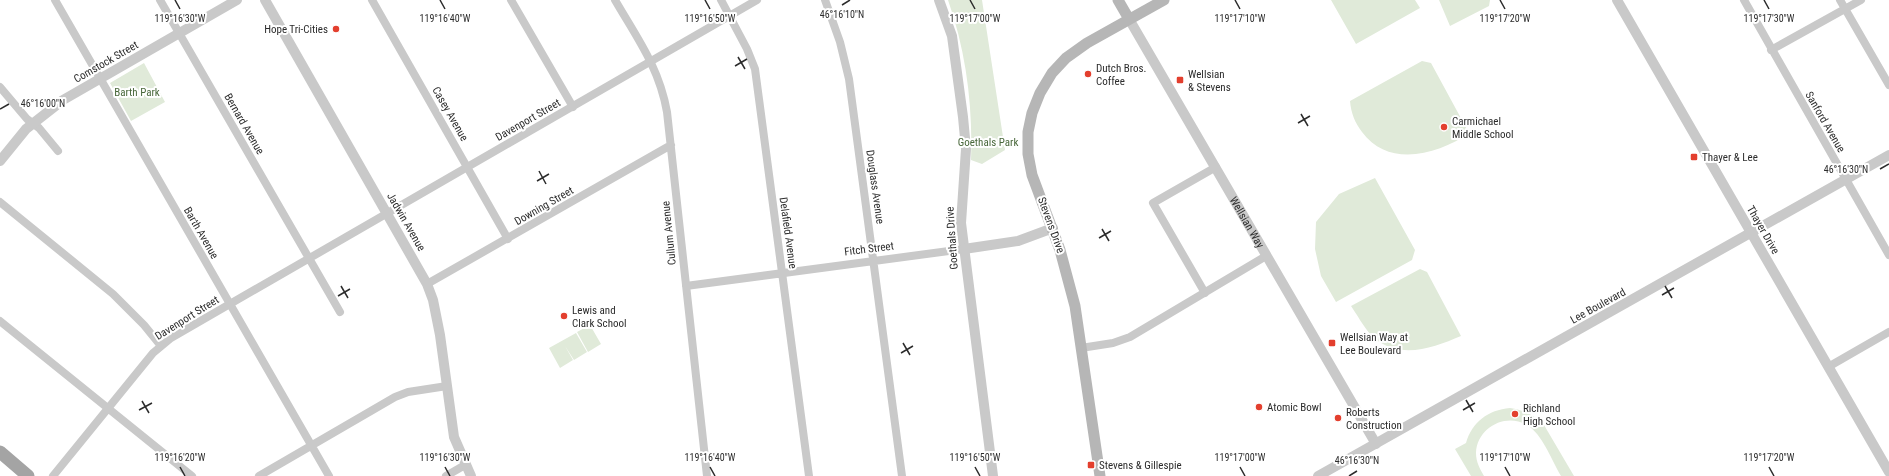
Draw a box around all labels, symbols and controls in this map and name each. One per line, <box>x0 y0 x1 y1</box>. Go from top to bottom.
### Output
text: 46°16'10"N <box>820 9 864 20</box>
text: 119°16'30"W <box>155 13 206 24</box>
text: 119°16'40"W <box>420 13 471 24</box>
text: 119°16'50"W <box>685 13 736 24</box>
text: 119°17'00"W <box>950 13 1001 24</box>
text: 119°17'10"W <box>1215 13 1266 24</box>
text: 119°17'20"W <box>1480 13 1531 24</box>
text: 119°17'30"W <box>1744 13 1795 24</box>
place label: Hope Tri-Cities <box>264 23 328 36</box>
marker: Hope Tri-Cities <box>331 24 341 34</box>
street label: Comstock Street <box>72 38 140 86</box>
place label: Dutch Bros. Coffee <box>1096 62 1147 88</box>
place label: Wellsian & Stevens <box>1188 68 1231 94</box>
marker: Dutch Bros. Coffee <box>1083 69 1093 79</box>
marker: Wellsian & Stevens <box>1175 75 1185 85</box>
street label: Casey Avenue <box>429 85 471 143</box>
park label: Barth Park <box>114 86 160 99</box>
street label: Sanford Avenue <box>1802 89 1848 155</box>
street label: Bernard Avenue <box>221 91 267 157</box>
street label: Davenport Street <box>493 96 563 144</box>
text: 46°16'00"N <box>21 98 65 109</box>
place label: Carmichael Middle School <box>1452 115 1514 141</box>
marker: Carmichael Middle School <box>1439 122 1449 132</box>
park label: Goethals Park <box>958 136 1018 149</box>
street label: Douglass Avenue <box>863 149 887 225</box>
place label: Thayer & Lee <box>1702 151 1758 164</box>
marker: Thayer & Lee <box>1689 152 1699 162</box>
text: 46°16'30"N <box>1824 164 1868 175</box>
street label: Downing Street <box>512 184 576 228</box>
street label: Jadwin Avenue <box>384 190 428 254</box>
street label: Wellsian Way <box>1227 194 1267 250</box>
street label: Stevens Drive <box>1035 195 1067 255</box>
street label: Delafield Avenue <box>777 196 799 270</box>
street label: Cullum Avenue <box>659 200 679 266</box>
street label: Thayer Drive <box>1744 203 1782 257</box>
street label: Barth Avenue <box>181 205 221 261</box>
street label: Goethals Drive <box>943 206 961 270</box>
street label: Fitch Street <box>844 240 894 258</box>
street label: Lee Boulevard <box>1568 285 1628 327</box>
street label: Davenport Street <box>153 293 221 343</box>
place label: Lewis and Clark School <box>572 304 627 330</box>
marker: Lewis and Clark School <box>559 311 569 321</box>
place label: Wellsian Way at Lee Boulevard <box>1340 331 1408 357</box>
marker: Wellsian Way at Lee Boulevard <box>1327 338 1337 348</box>
place label: Atomic Bowl <box>1267 401 1322 414</box>
marker: Atomic Bowl <box>1254 402 1264 412</box>
place label: Richland High School <box>1523 402 1575 428</box>
place label: Roberts Construction <box>1346 406 1402 432</box>
marker: Richland High School <box>1510 409 1520 419</box>
marker: Roberts Construction <box>1333 413 1343 423</box>
text: 119°16'20"W <box>155 452 206 463</box>
text: 119°16'30"W <box>420 452 471 463</box>
text: 119°16'40"W <box>685 452 736 463</box>
text: 119°16'50"W <box>950 452 1001 463</box>
text: 119°17'00"W <box>1215 452 1266 463</box>
text: 119°17'10"W <box>1480 452 1531 463</box>
text: 119°17'20"W <box>1744 452 1795 463</box>
text: 46°16'30"N <box>1335 455 1379 466</box>
place label: Stevens & Gillespie <box>1099 459 1182 472</box>
marker: Stevens & Gillespie <box>1086 460 1096 470</box>

